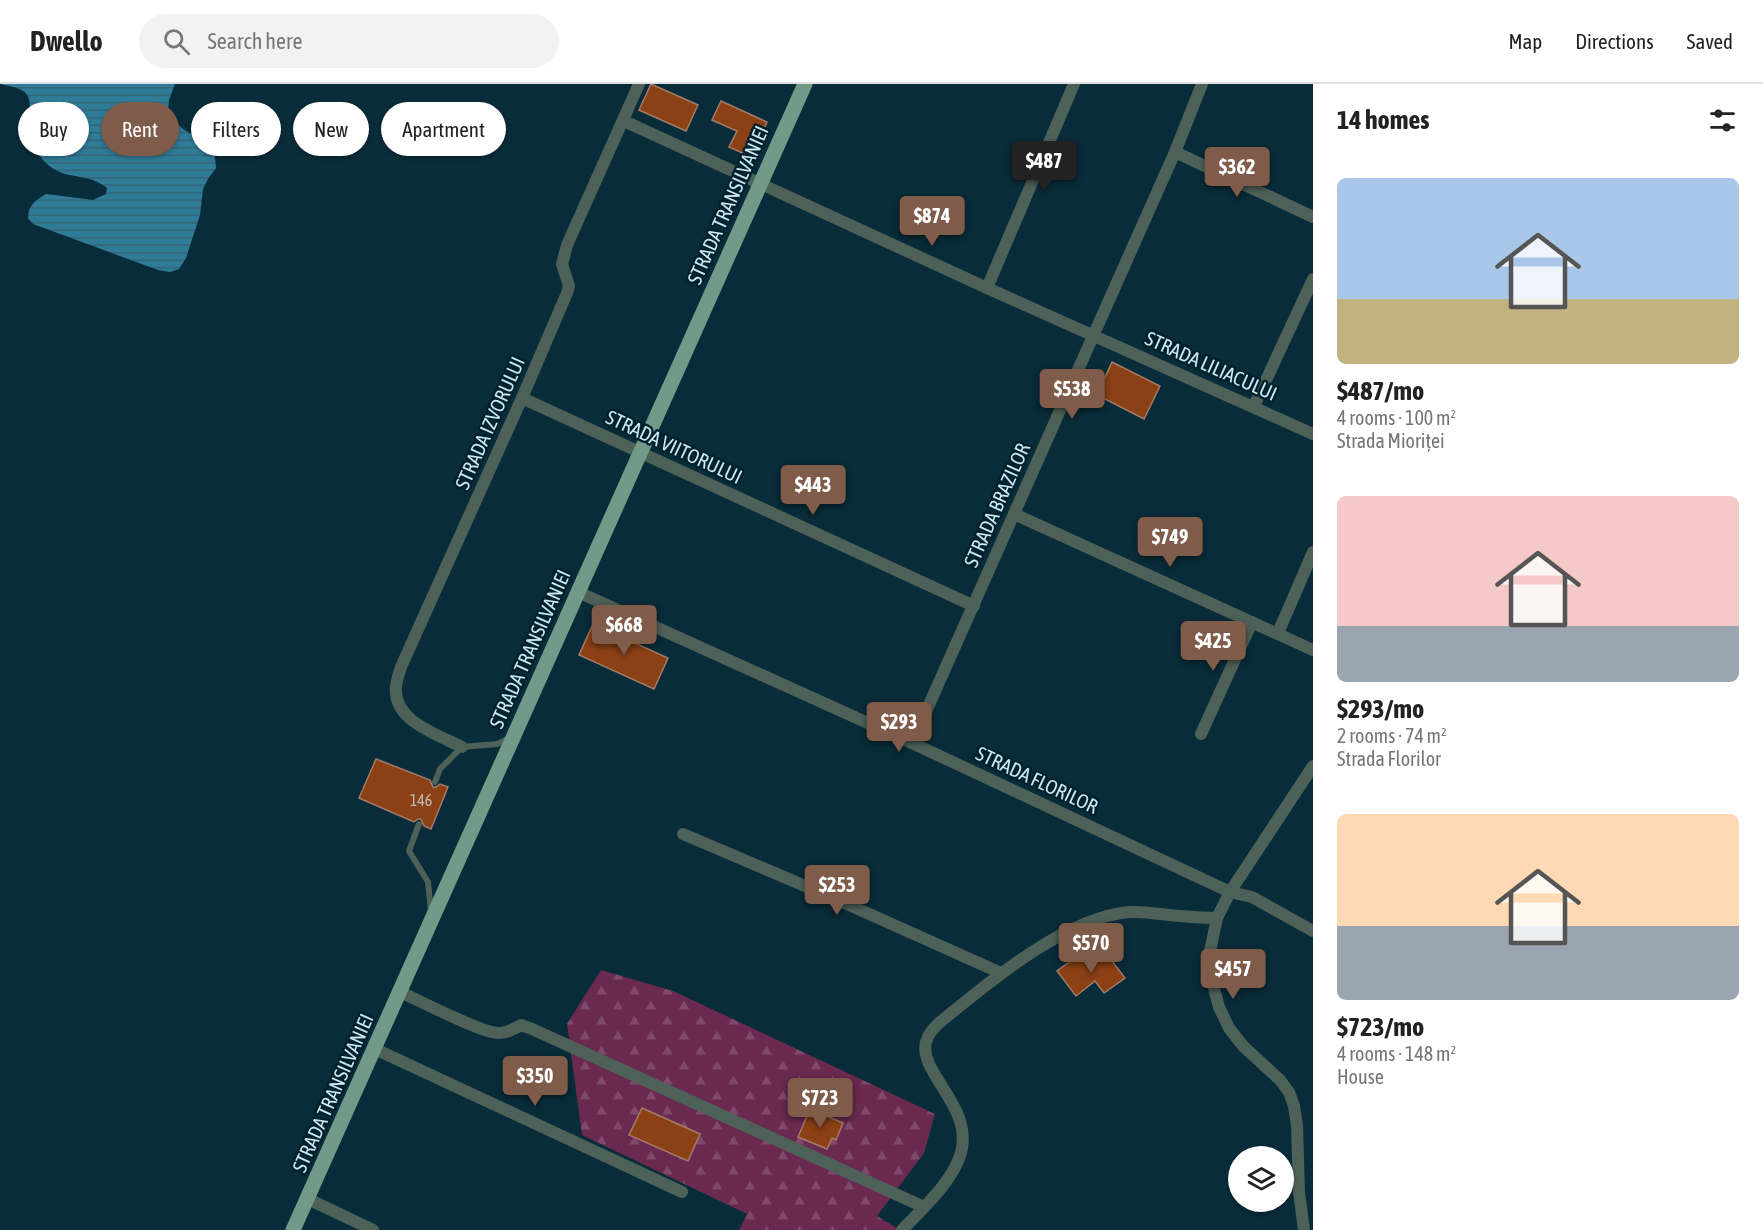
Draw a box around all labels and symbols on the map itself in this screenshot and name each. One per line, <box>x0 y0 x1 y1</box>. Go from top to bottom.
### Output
street label: STRADA TRANSILVANIEI <box>682 122 773 288</box>
pin: $487 <box>1008 141 1080 192</box>
pin: $362 <box>1201 147 1273 198</box>
pin: $874 <box>896 196 968 247</box>
street label: STRADA LILIACULUI <box>1142 326 1281 405</box>
street label: STRADA IZVORULUI <box>450 353 529 493</box>
pin: $538 <box>1036 369 1108 420</box>
street label: STRADA VIITORULUI <box>603 405 746 488</box>
street label: STRADA BRAZILOR <box>959 439 1034 570</box>
pin: $443 <box>777 465 849 516</box>
pin: $749 <box>1134 517 1206 568</box>
street label: STRADA TRANSILVANIEI <box>484 566 575 732</box>
pin: $668 <box>588 605 660 656</box>
pin: $425 <box>1177 621 1249 672</box>
pin: $293 <box>863 702 935 753</box>
street label: STRADA FLORILOR <box>973 741 1102 818</box>
house number: 146 <box>410 791 432 809</box>
pin: $253 <box>801 865 873 916</box>
pin: $570 <box>1055 923 1127 974</box>
pin: $457 <box>1197 949 1269 1000</box>
street label: STRADA TRANSILVANIEI <box>287 1010 378 1176</box>
pin: $350 <box>499 1056 571 1107</box>
pin: $723 <box>784 1078 856 1129</box>

